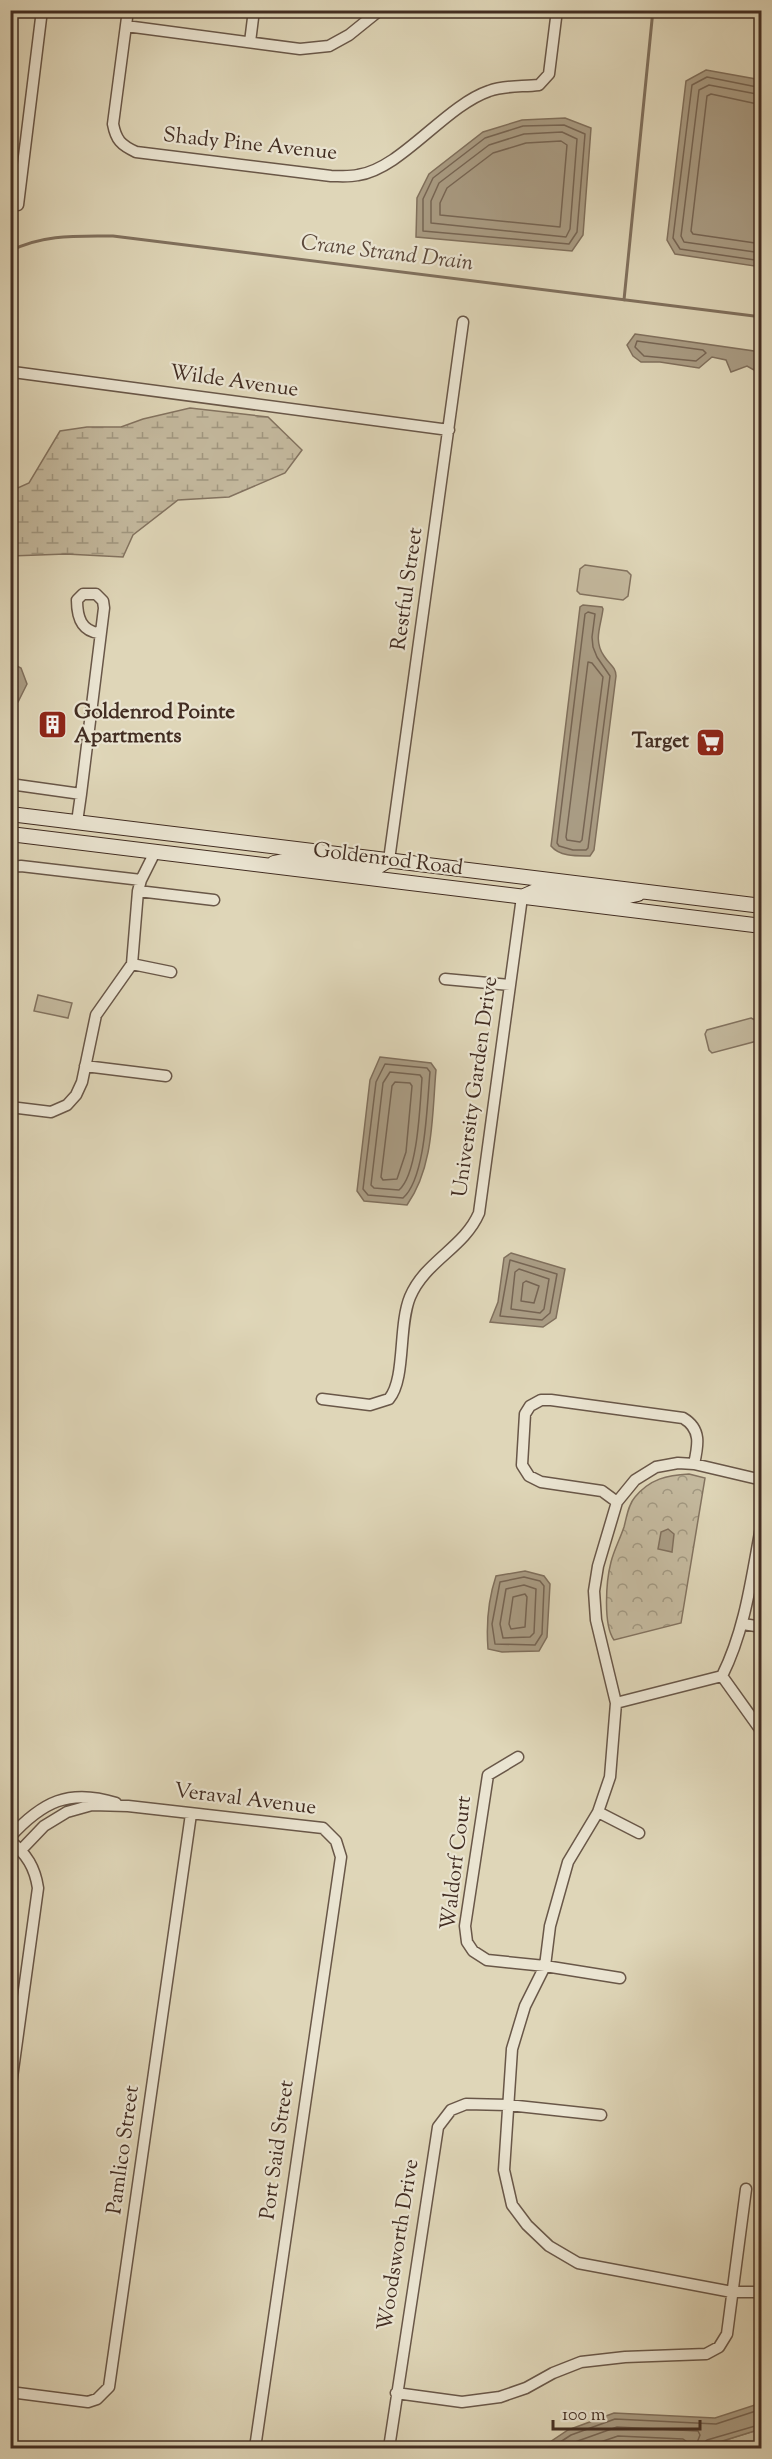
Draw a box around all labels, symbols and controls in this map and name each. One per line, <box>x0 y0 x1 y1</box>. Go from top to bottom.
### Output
street label: Shady Pine Avenue <box>161 121 339 169</box>
water label: Crane Strand Drain <box>299 228 476 281</box>
street label: Wilde Avenue <box>168 358 300 406</box>
street label: Restful Street <box>385 526 431 652</box>
place label: Goldenrod Pointe Apartments <box>74 698 235 752</box>
building icon: Goldenrod Pointe Apartments <box>37 709 69 741</box>
supermarket icon: Target <box>694 726 726 758</box>
place label: Target <box>632 727 690 757</box>
street label: Goldenrod Road <box>311 836 465 884</box>
street label: University Garden Drive <box>446 975 506 1199</box>
street label: Veraval Avenue <box>172 1776 318 1824</box>
street label: Waldorf Court <box>434 1794 480 1932</box>
street label: Port Said Street <box>253 2078 303 2222</box>
street label: Pamlico Street <box>100 2084 148 2216</box>
street label: Woodsworth Drive <box>371 2157 427 2333</box>
scale bar <box>553 2393 700 2431</box>
text: 100 m <box>562 2403 606 2429</box>

